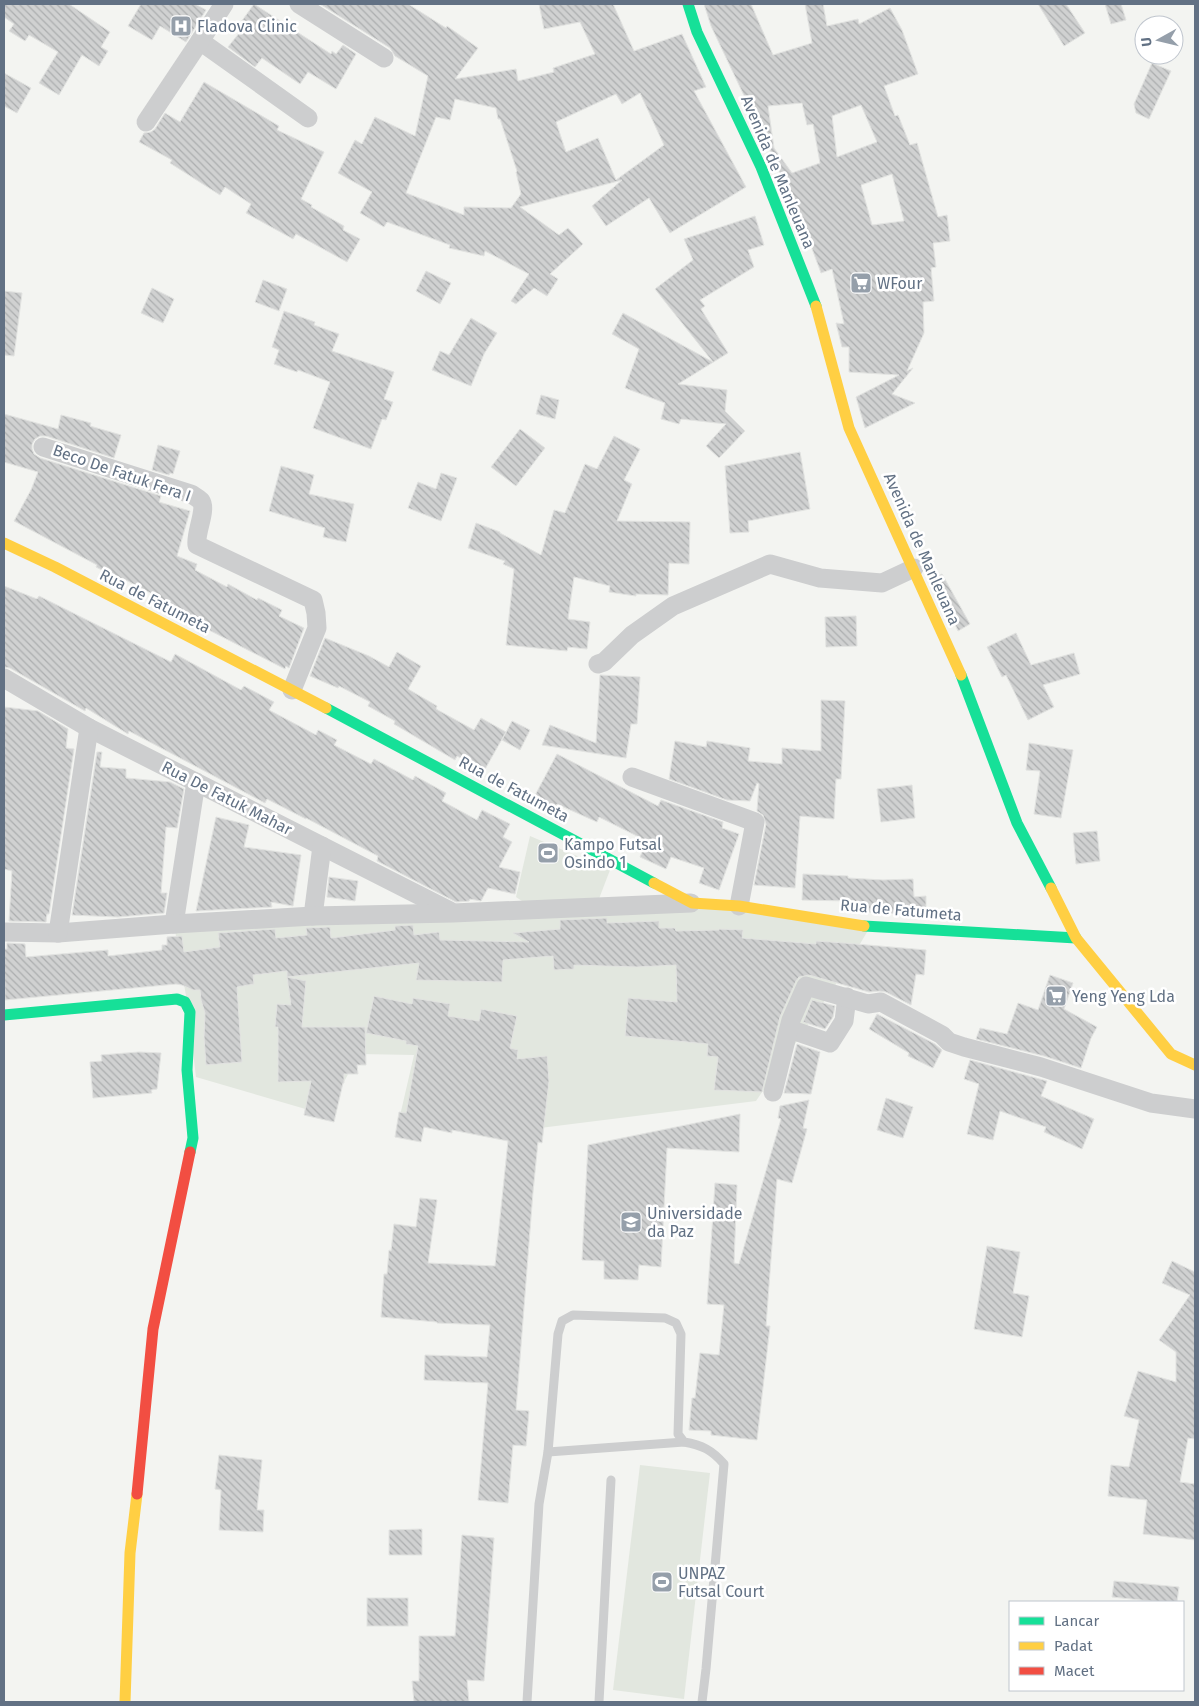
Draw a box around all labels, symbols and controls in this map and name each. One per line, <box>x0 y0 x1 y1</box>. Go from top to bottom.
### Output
hospital icon: Fladova Clinic <box>169 14 193 38</box>
north arrow <box>1134 15 1184 65</box>
place label: Fladova Clinic <box>197 17 297 36</box>
text: U <box>1138 36 1156 47</box>
street label: Avenida de Manleuana <box>737 93 819 251</box>
supermarket icon: WFour <box>849 271 873 295</box>
place label: WFour <box>877 274 923 293</box>
street label: Beco De Fatuk Fera I <box>50 440 194 506</box>
street label: Avenida de Manleuana <box>880 470 964 628</box>
street label: Rua de Fatumeta <box>96 565 214 637</box>
street label: Rua de Fatumeta <box>456 752 572 826</box>
street label: Rua De Fatuk Mahar <box>159 757 296 839</box>
place label: Kampo Futsal Osindo 1 <box>564 835 662 872</box>
sports icon: Kampo Futsal Osindo 1 <box>536 841 560 865</box>
street label: Rua de Fatumeta <box>839 895 963 925</box>
supermarket icon: Yeng Yeng Lda <box>1044 984 1068 1008</box>
place label: Yeng Yeng Lda <box>1072 987 1175 1006</box>
place label: Universidade da Paz <box>647 1204 743 1241</box>
school or university icon: Universidade da Paz <box>619 1210 643 1234</box>
place label: UNPAZ Futsal Court <box>678 1564 765 1601</box>
sports icon: UNPAZ Futsal Court <box>650 1570 674 1594</box>
legend <box>1009 1601 1184 1691</box>
text: Lancar <box>1054 1612 1099 1630</box>
text: Padat <box>1054 1637 1093 1655</box>
text: Macet <box>1054 1662 1095 1680</box>

